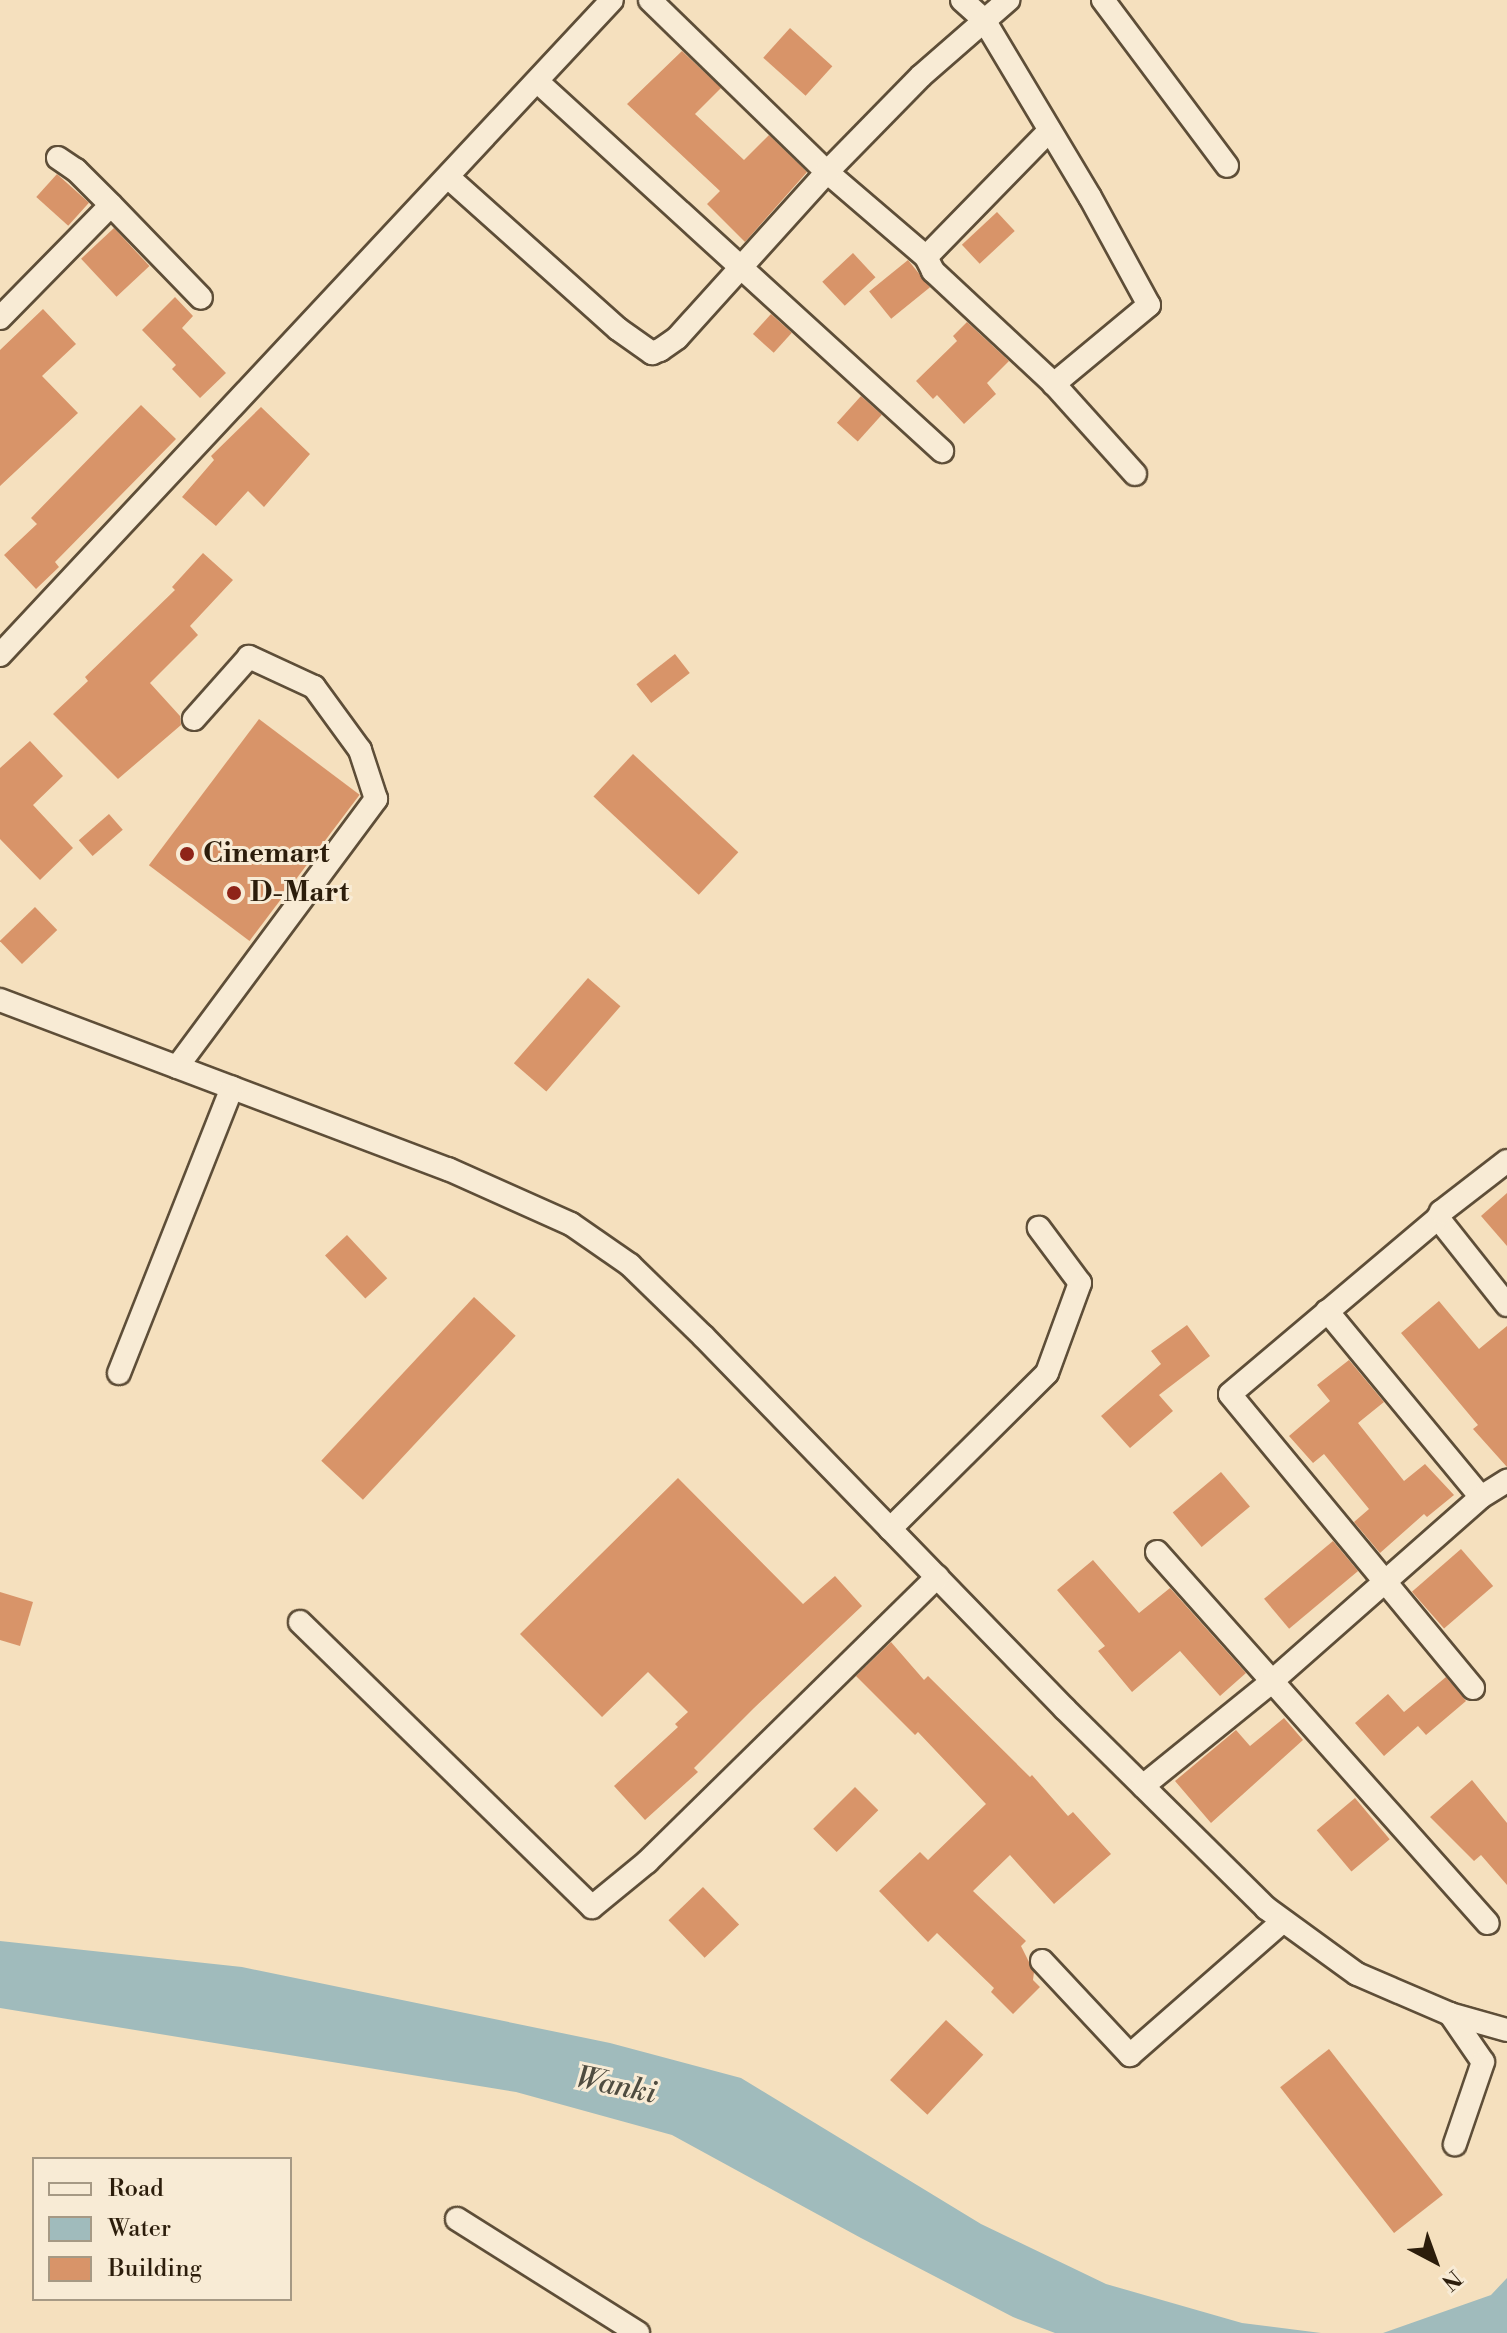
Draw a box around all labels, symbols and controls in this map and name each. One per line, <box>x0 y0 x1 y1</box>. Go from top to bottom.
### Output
place label: Cinemart <box>203 837 329 871</box>
marker: Cinemart <box>178 845 196 863</box>
place label: D-Mart <box>250 876 349 910</box>
marker: D-Mart <box>225 884 243 902</box>
water label: Wanki <box>572 2060 660 2112</box>
legend <box>32 2157 292 2301</box>
text: Road <box>108 2174 164 2204</box>
text: Water <box>108 2214 171 2244</box>
north arrow <box>1395 2221 1475 2301</box>
text: Building <box>108 2254 202 2284</box>
text: N <box>1436 2264 1466 2295</box>

